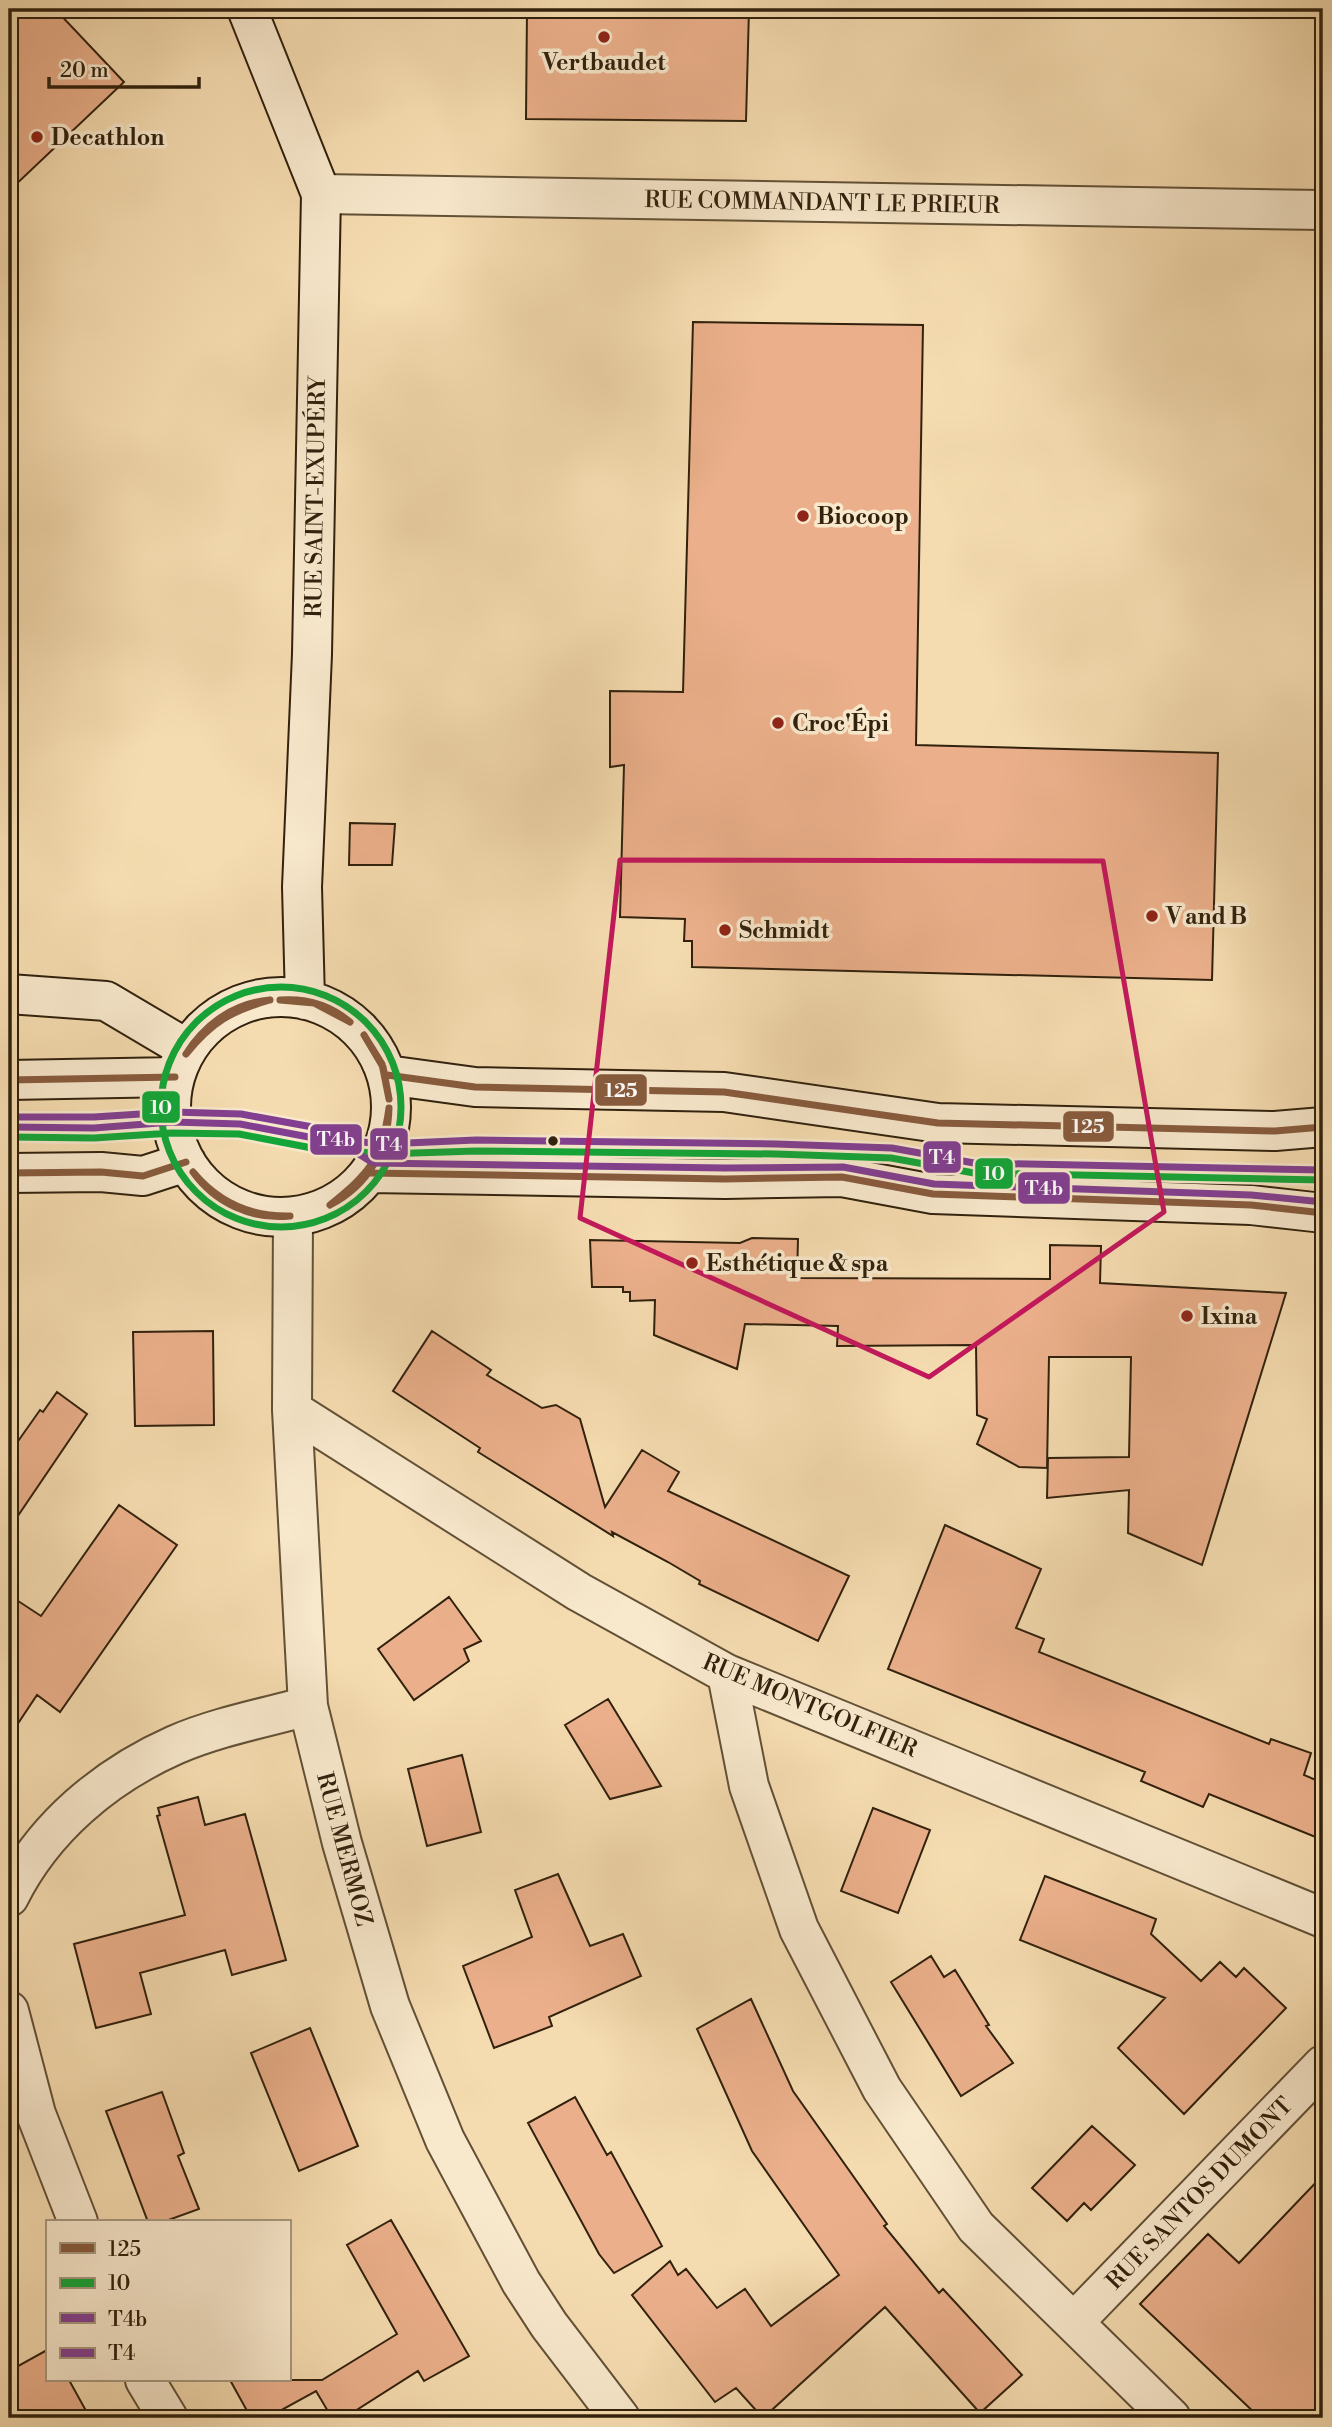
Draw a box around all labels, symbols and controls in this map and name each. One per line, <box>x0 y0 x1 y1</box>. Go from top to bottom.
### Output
marker: Vertbaudet <box>596 29 612 45</box>
scale bar <box>49 46 200 90</box>
place label: Vertbaudet <box>542 49 666 77</box>
text: 20 m <box>60 58 109 84</box>
place label: Decathlon <box>51 124 164 152</box>
marker: Decathlon <box>29 129 45 145</box>
street label: RUE COMMANDANT LE PRIEUR <box>644 186 1001 220</box>
street label: RUE SAINT-EXUPÉRY <box>298 374 332 618</box>
place label: Biocoop <box>817 503 909 531</box>
marker: Biocoop <box>795 508 811 524</box>
place label: Croc'Épi <box>792 707 889 738</box>
marker: Croc'Épi <box>770 715 786 731</box>
place label: V and B <box>1165 903 1247 931</box>
marker: V and B <box>1144 908 1160 924</box>
place label: Schmidt <box>739 917 830 945</box>
marker: Schmidt <box>717 922 733 938</box>
line badge: 125 <box>594 1073 648 1107</box>
text: 125 <box>604 1079 638 1103</box>
line badge: 10 <box>141 1090 181 1124</box>
text: 10 <box>150 1096 172 1120</box>
line badge: 125 <box>1062 1110 1115 1143</box>
text: 125 <box>1071 1115 1105 1139</box>
line badge: T4b <box>309 1123 363 1156</box>
line badge: T4 <box>369 1127 409 1161</box>
text: T4b <box>317 1128 355 1152</box>
text: T4 <box>376 1133 403 1157</box>
unlabelled marker <box>546 1134 560 1148</box>
line badge: T4 <box>922 1140 962 1174</box>
text: T4 <box>929 1146 956 1170</box>
line badge: 10 <box>974 1157 1014 1190</box>
text: 10 <box>983 1162 1005 1186</box>
line badge: T4b <box>1017 1171 1071 1205</box>
text: T4b <box>1025 1177 1063 1201</box>
place label: Esthétique & spa <box>706 1250 889 1278</box>
marker: Esthétique & spa <box>684 1255 700 1271</box>
place label: Ixina <box>1201 1303 1258 1331</box>
marker: Ixina <box>1179 1308 1195 1324</box>
street label: RUE MONTGOLFIER <box>698 1648 922 1764</box>
street label: RUE MERMOZ <box>310 1769 378 1929</box>
street label: RUE SANTOS DUMONT <box>1101 2092 1299 2296</box>
legend <box>46 2220 290 2382</box>
text: 125 <box>108 2237 141 2263</box>
text: 10 <box>108 2271 130 2297</box>
text: T4b <box>108 2307 147 2333</box>
text: T4 <box>108 2341 135 2367</box>

